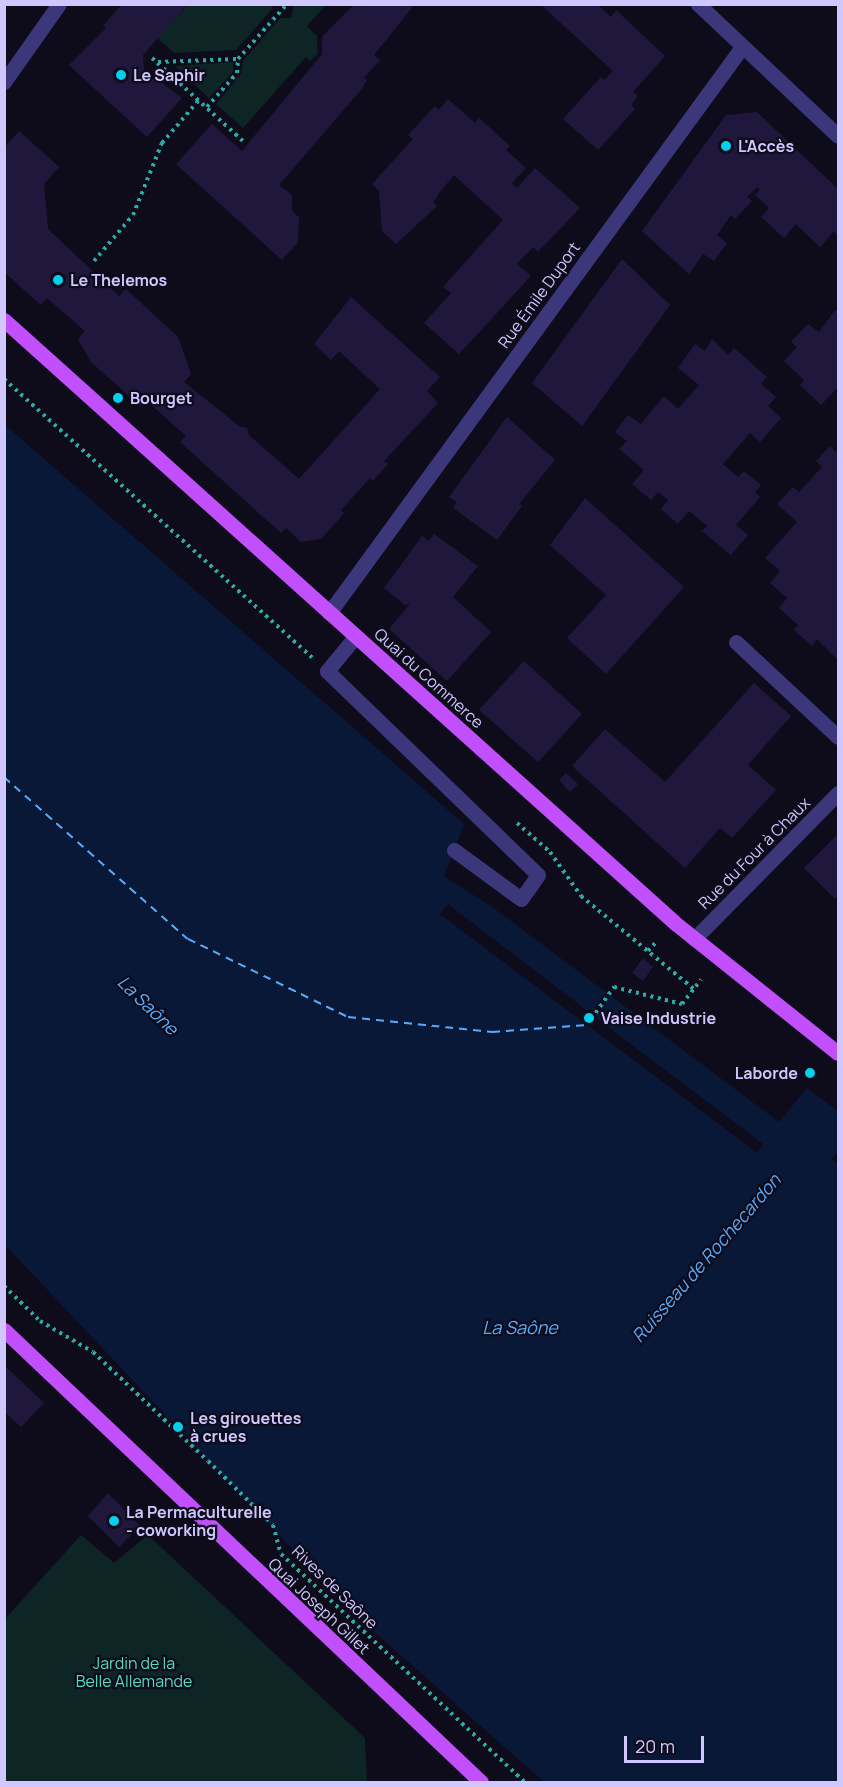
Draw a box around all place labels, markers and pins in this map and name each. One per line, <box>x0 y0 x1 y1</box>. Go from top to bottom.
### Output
place label: Le Saphir <box>133 65 205 85</box>
marker: Le Saphir <box>114 68 128 82</box>
place label: L'Accès <box>738 136 794 156</box>
marker: L'Accès <box>719 139 733 153</box>
place label: Le Thelemos <box>70 270 167 290</box>
marker: Le Thelemos <box>51 273 65 287</box>
place label: Bourget <box>130 388 192 408</box>
marker: Bourget <box>111 391 125 405</box>
place label: Vaise Industrie <box>601 1008 716 1028</box>
marker: Vaise Industrie <box>582 1011 596 1025</box>
place label: Laborde <box>735 1063 798 1083</box>
marker: Laborde <box>803 1066 817 1080</box>
place label: Les girouettes à crues <box>190 1408 301 1446</box>
marker: Les girouettes à crues <box>171 1420 185 1434</box>
place label: La Permaculturelle - coworking <box>126 1502 272 1540</box>
marker: La Permaculturelle - coworking <box>107 1514 121 1528</box>

